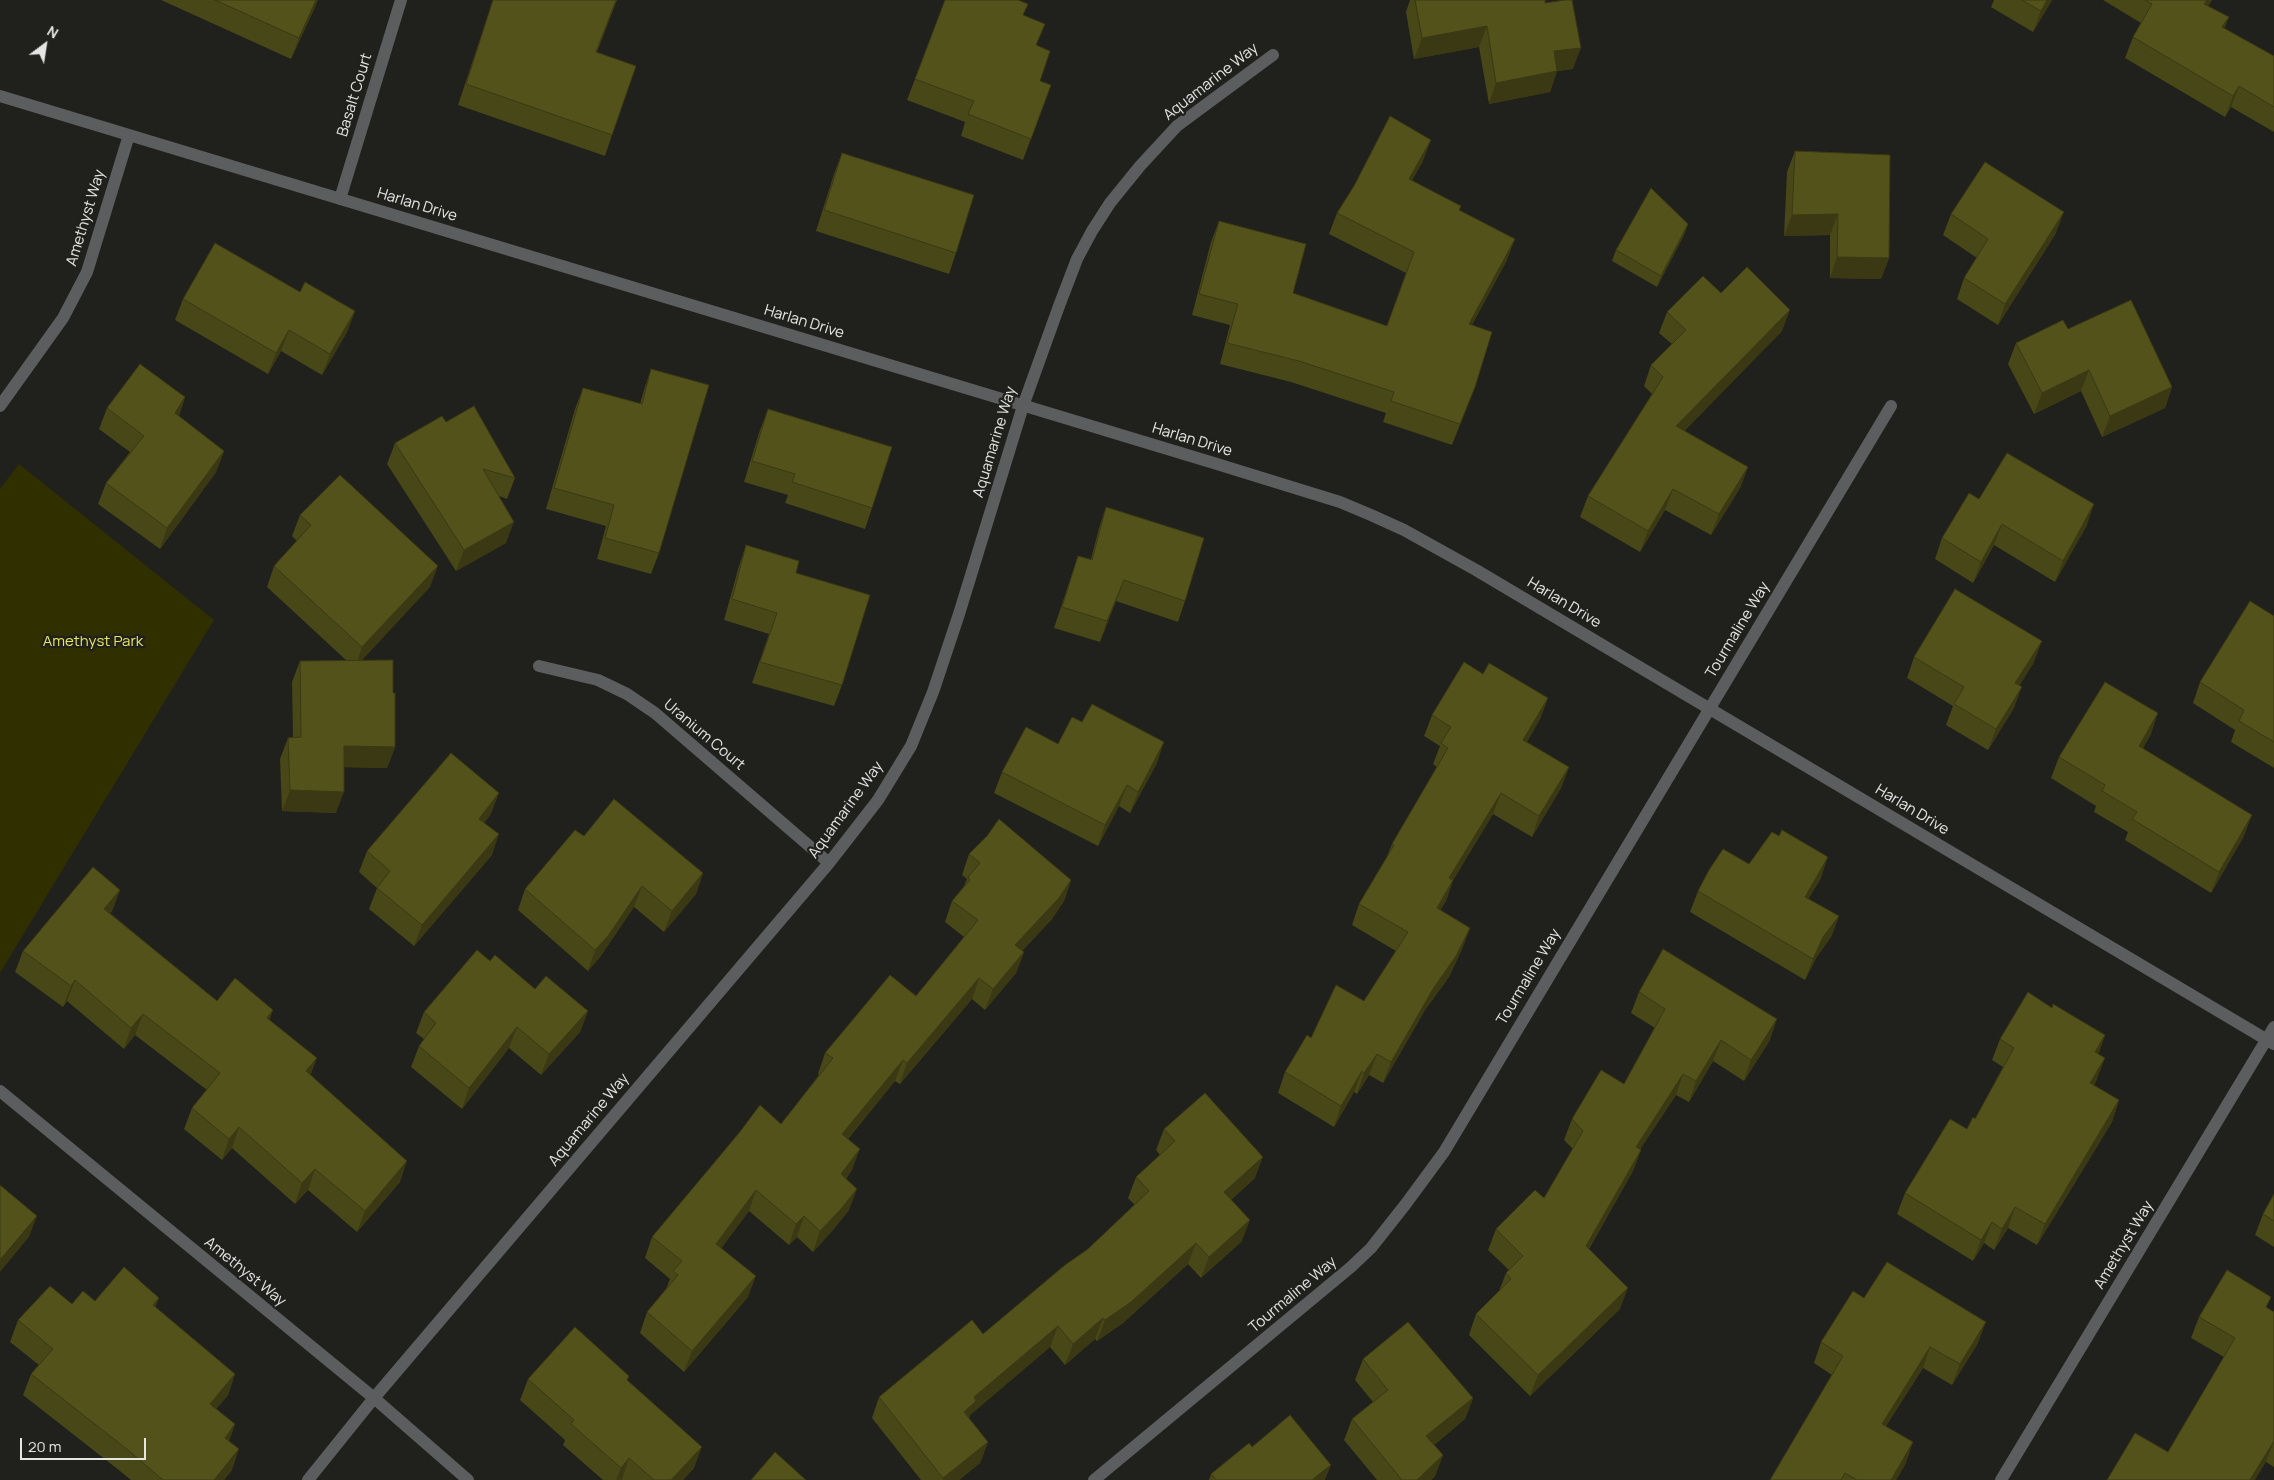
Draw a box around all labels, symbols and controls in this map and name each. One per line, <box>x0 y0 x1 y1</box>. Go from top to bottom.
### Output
north arrow <box>20 20 70 70</box>
text: N <box>44 21 62 42</box>
street label: Aquamarine Way <box>1160 39 1262 125</box>
street label: Basalt Court <box>334 51 376 139</box>
street label: Amethyst Way <box>63 168 109 268</box>
street label: Harlan Drive <box>375 184 459 226</box>
street label: Harlan Drive <box>762 301 846 343</box>
street label: Aquamarine Way <box>970 384 1020 500</box>
street label: Harlan Drive <box>1150 419 1234 461</box>
street label: Harlan Drive <box>1524 574 1604 632</box>
street label: Tourmaline Way <box>1702 579 1774 681</box>
park label: Amethyst Park <box>43 633 143 651</box>
street label: Uranium Court <box>660 696 748 774</box>
street label: Aquamarine Way <box>805 758 887 862</box>
street label: Harlan Drive <box>1872 781 1952 839</box>
street label: Tourmaline Way <box>1493 926 1565 1028</box>
street label: Aquamarine Way <box>545 1070 633 1170</box>
street label: Amethyst Way <box>2091 1198 2157 1292</box>
street label: Amethyst Way <box>201 1234 289 1310</box>
street label: Tourmaline Way <box>1246 1253 1340 1337</box>
scale bar <box>22 1428 149 1460</box>
text: 20 m <box>28 1436 61 1457</box>

